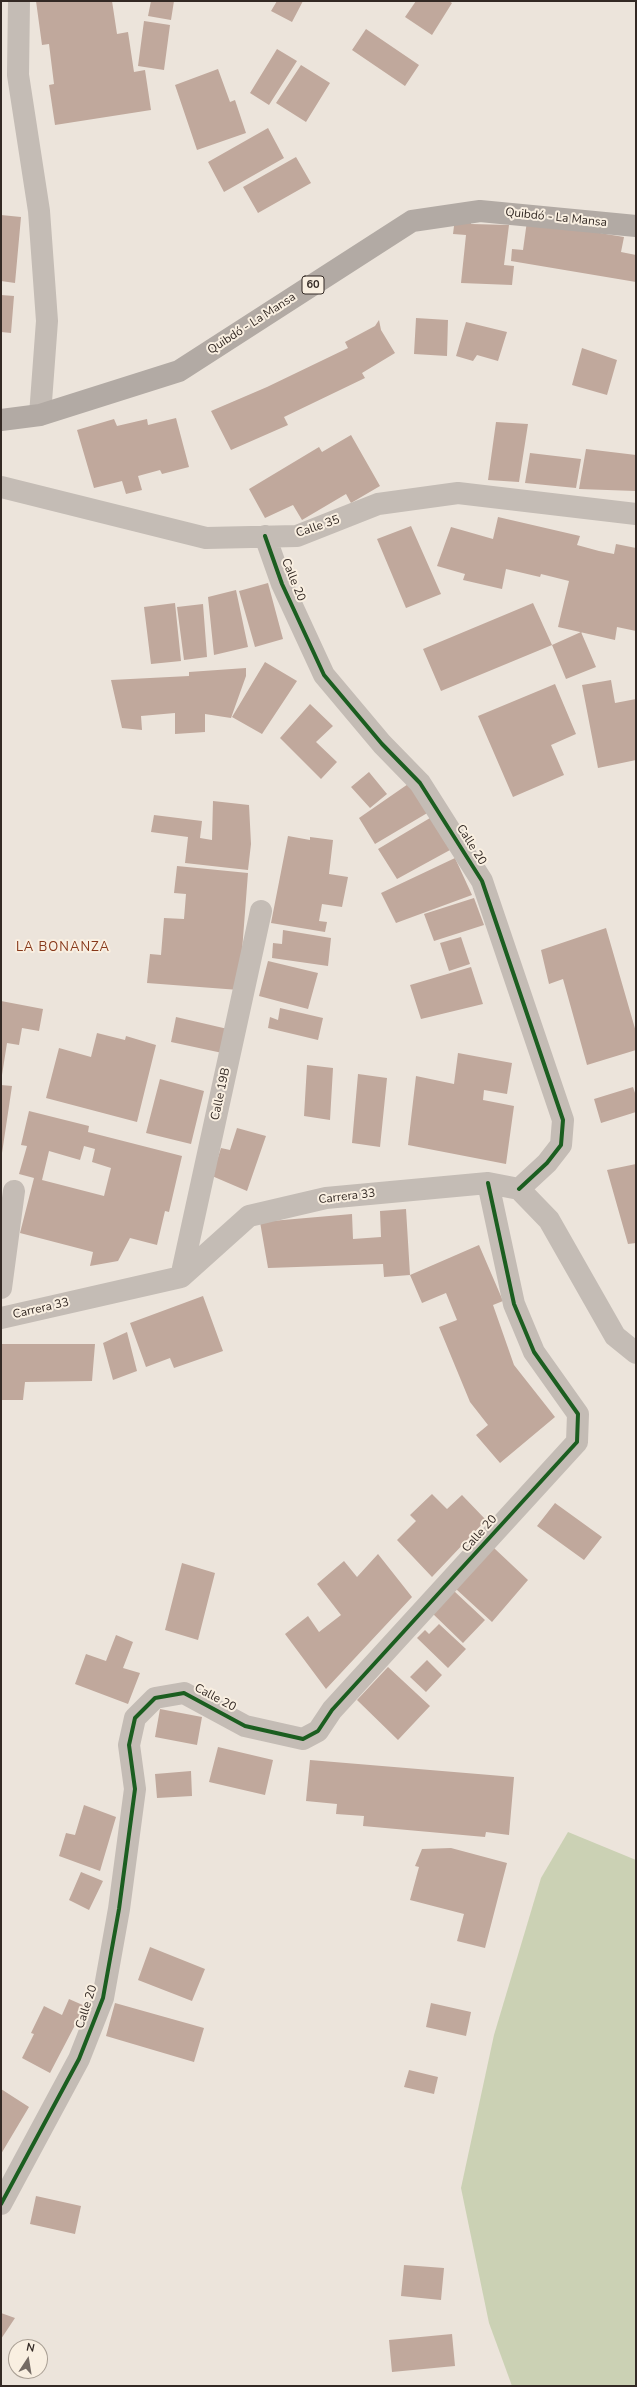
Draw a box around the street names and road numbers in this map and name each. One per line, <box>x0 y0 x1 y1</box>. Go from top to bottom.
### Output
street label: Quibdó - La Mansa <box>504 205 608 231</box>
road number: 60 <box>302 276 324 294</box>
street label: Quibdó - La Mansa <box>205 290 299 358</box>
street label: Calle 35 <box>294 513 342 541</box>
street label: Calle 20 <box>278 556 308 604</box>
street label: Calle 20 <box>453 822 489 868</box>
street label: Calle 19B <box>208 1066 234 1122</box>
street label: Carrera 33 <box>318 1186 376 1208</box>
street label: Carrera 33 <box>12 1296 70 1322</box>
street label: Calle 20 <box>460 1512 500 1556</box>
street label: Calle 20 <box>192 1681 238 1715</box>
street label: Calle 20 <box>73 1983 101 2031</box>

